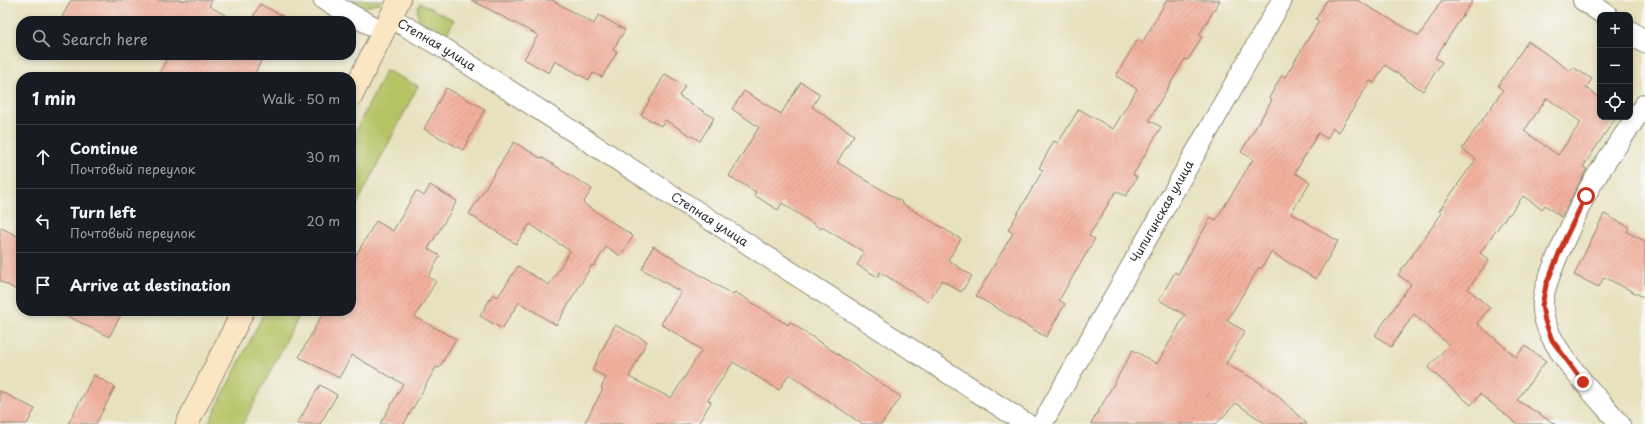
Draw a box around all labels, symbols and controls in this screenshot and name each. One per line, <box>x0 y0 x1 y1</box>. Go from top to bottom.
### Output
map controls <box>1597 12 1633 120</box>
button: + <box>1597 12 1633 48</box>
street label: Степная улица <box>394 14 480 75</box>
search box <box>16 16 356 60</box>
icon: search <box>30 27 52 49</box>
text: Search here <box>62 27 148 50</box>
button: − <box>1597 48 1633 84</box>
button: locate <box>1597 84 1633 120</box>
text: 1 min <box>32 85 76 111</box>
text: Walk · 50 m <box>262 89 340 108</box>
text: Continue <box>70 136 138 159</box>
icon: ahead <box>32 146 54 168</box>
text: 30 m <box>306 147 340 166</box>
street label: Чипигинская улица <box>1125 156 1198 266</box>
text: Почтовый переулок <box>70 159 195 178</box>
street label: Степная улица <box>668 187 753 250</box>
route start <box>1577 187 1595 205</box>
text: Turn left <box>70 200 136 223</box>
icon: left <box>32 210 54 232</box>
text: 20 m <box>306 211 340 230</box>
text: Почтовый переулок <box>70 223 195 242</box>
text: Arrive at destination <box>70 273 231 296</box>
icon: arrive <box>32 274 54 296</box>
route end <box>1574 373 1592 391</box>

